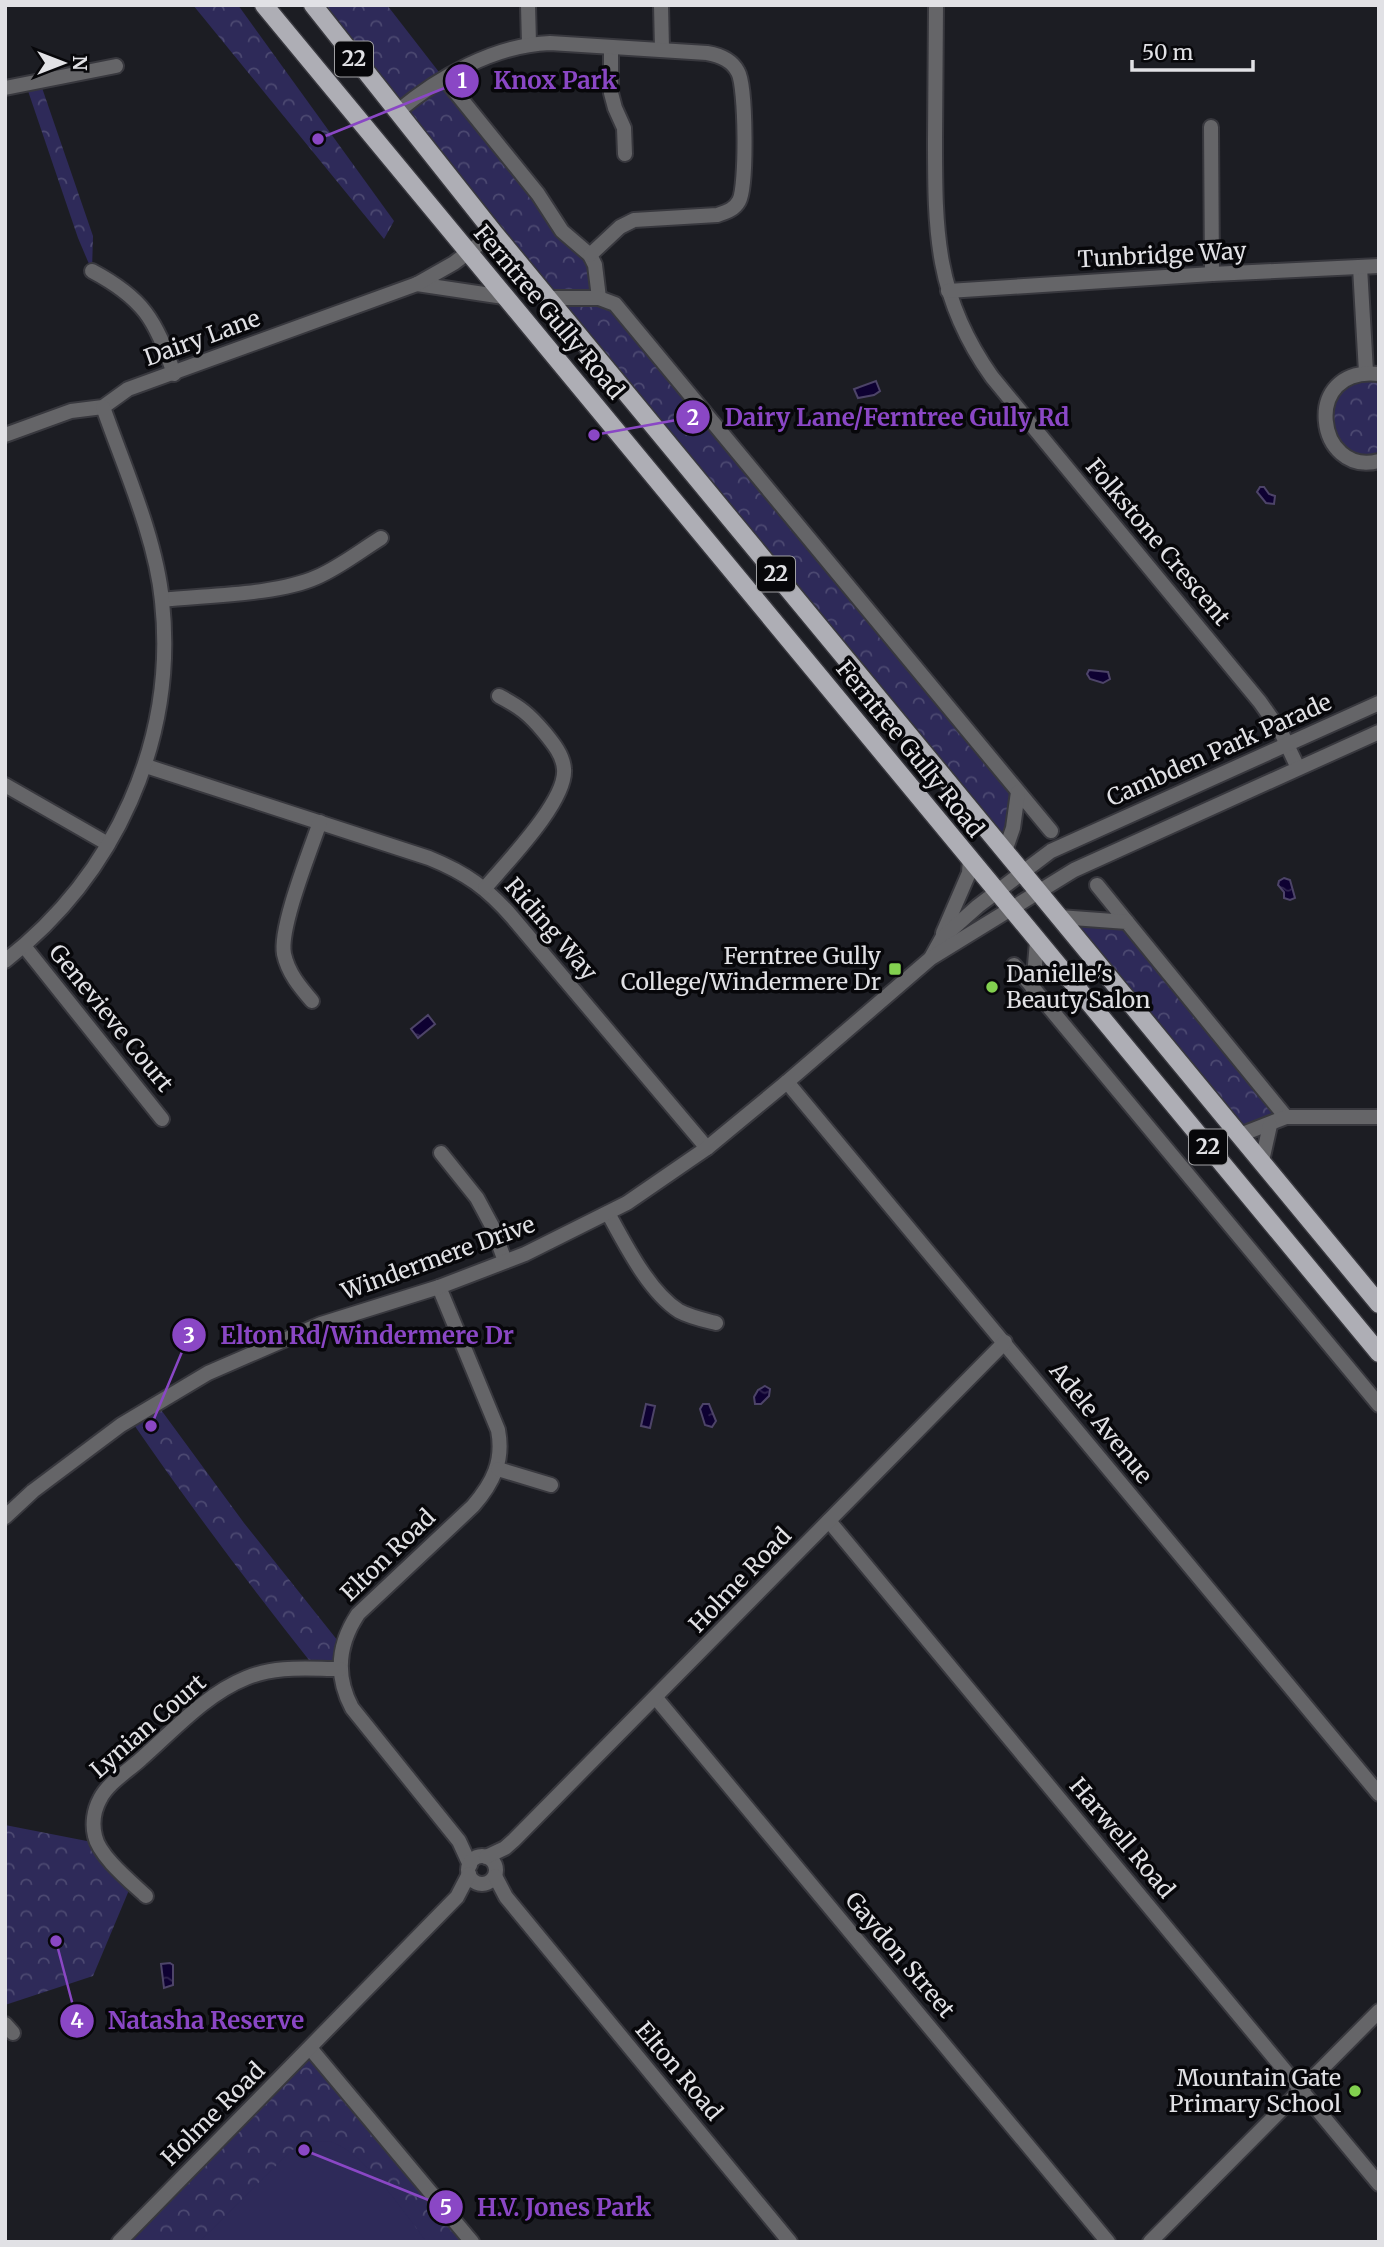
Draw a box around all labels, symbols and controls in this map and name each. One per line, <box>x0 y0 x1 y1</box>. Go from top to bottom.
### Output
north arrow <box>28 28 98 98</box>
scale bar <box>1132 28 1253 72</box>
text: 50 m <box>1142 39 1193 66</box>
road number: 22 <box>335 42 373 76</box>
text: N <box>68 55 92 71</box>
callout: Knox Park <box>444 58 631 103</box>
text: Knox Park <box>493 65 617 96</box>
text: 1 <box>457 67 467 94</box>
street label: Ferntree Gully Road <box>468 219 631 405</box>
street label: Tunbridge Way <box>1077 236 1248 273</box>
street label: Dairy Lane <box>140 303 264 372</box>
callout: Dairy Lane/Ferntree Gully Rd <box>676 395 1084 440</box>
text: Dairy Lane/Ferntree Gully Rd <box>725 402 1070 433</box>
text: 2 <box>687 404 699 431</box>
street label: Folkstone Crescent <box>1080 452 1237 631</box>
road number: 22 <box>757 556 795 592</box>
street label: Ferntree Gully Road <box>830 655 991 843</box>
street label: Cambden Park Parade <box>1102 687 1336 812</box>
street label: Riding Way <box>499 871 604 986</box>
street label: Genevieve Court <box>43 938 180 1097</box>
place label: Ferntree Gully College/Windermere Dr <box>621 941 882 996</box>
place label: Danielle's Beauty Salon <box>1006 959 1150 1014</box>
marker: Ferntree Gully College/Windermere Dr <box>887 961 903 977</box>
marker: Danielle's Beauty Salon <box>984 979 1000 995</box>
road number: 22 <box>1189 1130 1227 1164</box>
street label: Windermere Drive <box>336 1209 538 1306</box>
callout: Elton Rd/Windermere Dr <box>171 1313 528 1358</box>
text: Elton Rd/Windermere Dr <box>220 1320 514 1351</box>
text: 3 <box>183 1322 195 1349</box>
street label: Adele Avenue <box>1043 1356 1159 1489</box>
street label: Elton Road <box>334 1502 441 1607</box>
street label: Holme Road <box>682 1521 797 1638</box>
street label: Lynian Court <box>84 1667 212 1784</box>
street label: Harwell Road <box>1064 1772 1181 1904</box>
street label: Gaydon Street <box>839 1886 961 2024</box>
callout: Natasha Reserve <box>59 1999 318 2044</box>
text: Natasha Reserve <box>108 2005 304 2036</box>
text: 4 <box>70 2007 84 2034</box>
street label: Elton Road <box>630 2015 729 2126</box>
street label: Holme Road <box>155 2056 271 2171</box>
place label: Mountain Gate Primary School <box>1169 2063 1341 2118</box>
marker: Mountain Gate Primary School <box>1347 2083 1363 2099</box>
callout: H.V. Jones Park <box>428 2185 665 2230</box>
text: H.V. Jones Park <box>477 2192 651 2223</box>
text: 5 <box>440 2194 452 2221</box>

